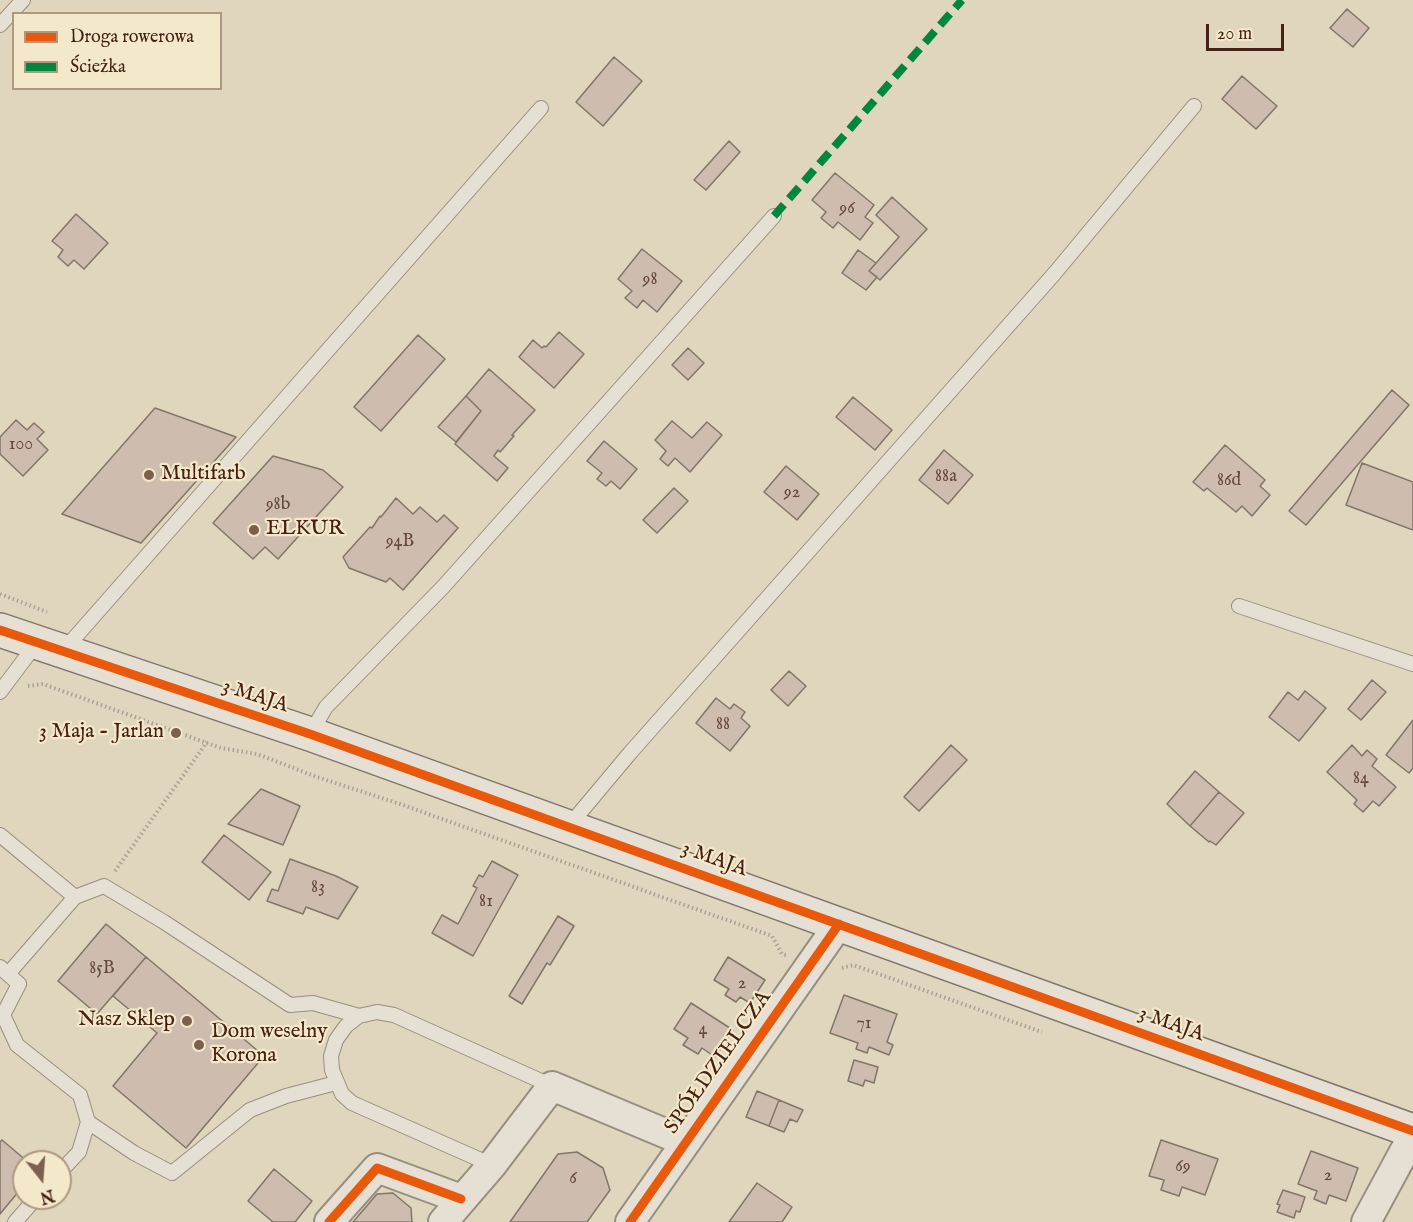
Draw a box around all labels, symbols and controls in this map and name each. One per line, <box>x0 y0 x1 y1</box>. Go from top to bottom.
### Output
legend <box>12 12 222 90</box>
scale bar <box>1209 12 1287 50</box>
text: 20 m <box>1217 23 1252 46</box>
text: Droga rowerowa <box>70 26 194 49</box>
text: Ścieżka <box>70 56 126 79</box>
house number: 96 <box>839 198 855 220</box>
house number: 98 <box>643 269 657 291</box>
house number: 100 <box>9 434 33 456</box>
place label: Multifarb <box>161 462 246 488</box>
house number: 88a <box>935 466 957 488</box>
marker: Multifarb <box>142 468 156 482</box>
house number: 86d <box>1217 470 1241 492</box>
house number: 92 <box>784 482 800 504</box>
house number: 98b <box>266 494 290 516</box>
place label: ELKUR <box>266 517 344 543</box>
marker: ELKUR <box>247 523 261 537</box>
house number: 94B <box>386 531 414 553</box>
street label: 3 MAJA <box>219 674 291 720</box>
house number: 88 <box>716 714 730 736</box>
place label: 3 Maja - Jarlan <box>39 720 164 746</box>
marker: 3 Maja - Jarlan <box>169 726 183 740</box>
house number: 84 <box>1353 768 1369 790</box>
street label: 3 MAJA <box>678 837 750 883</box>
house number: 83 <box>311 877 325 899</box>
house number: 81 <box>479 891 493 913</box>
house number: 85B <box>89 958 115 980</box>
house number: 2 <box>738 973 746 995</box>
street label: SPÓŁDZIELCZA <box>660 987 778 1139</box>
street label: 3 MAJA <box>1135 1002 1207 1048</box>
place label: Nasz Sklep <box>78 1008 175 1034</box>
house number: 71 <box>856 1013 872 1035</box>
marker: Nasz Sklep <box>180 1014 194 1028</box>
house number: 4 <box>699 1019 707 1041</box>
place label: Dom weselny Korona <box>211 1020 327 1070</box>
marker: Dom weselny Korona <box>192 1038 206 1052</box>
north arrow <box>12 1150 72 1210</box>
house number: 69 <box>1175 1156 1191 1178</box>
house number: 2 <box>1324 1165 1332 1187</box>
house number: 6 <box>569 1168 577 1190</box>
text: N <box>37 1184 56 1207</box>

